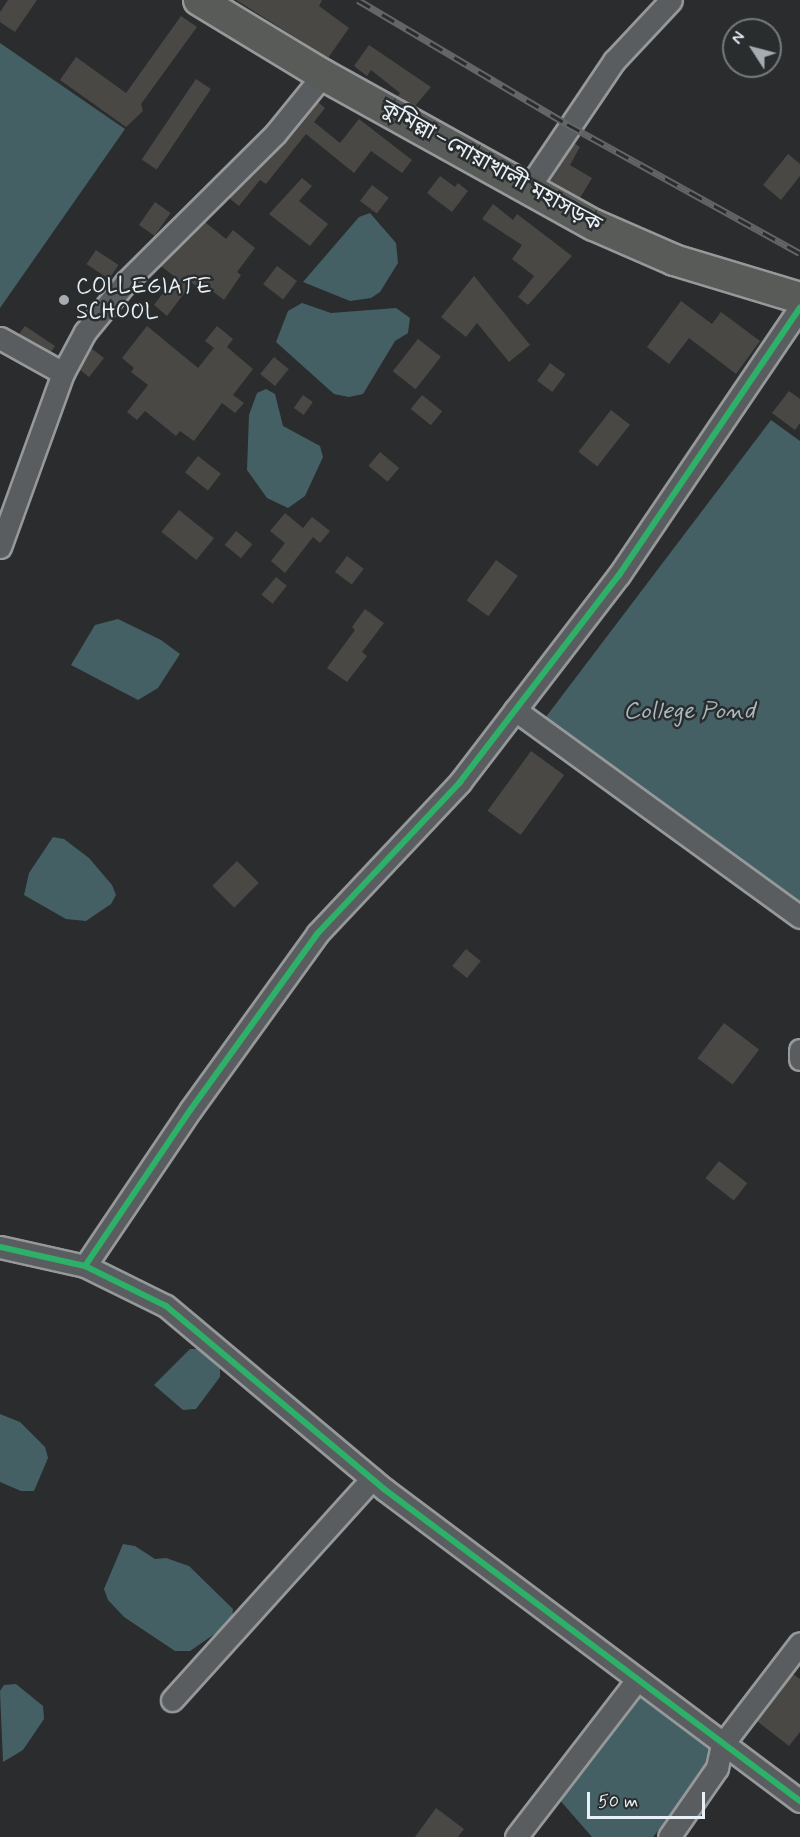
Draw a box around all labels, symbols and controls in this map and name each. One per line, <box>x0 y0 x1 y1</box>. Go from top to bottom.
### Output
north arrow <box>722 18 782 78</box>
text: N <box>727 28 750 49</box>
street label: কুমিল্লা–নোয়াখালী মহাসড়ক <box>376 95 606 239</box>
place label: COLLEGIATE SCHOOL <box>76 274 212 326</box>
marker: COLLEGIATE SCHOOL <box>57 293 71 307</box>
water label: College Pond <box>626 698 752 726</box>
scale bar <box>590 1780 708 1818</box>
text: 50 m <box>598 1790 638 1814</box>

